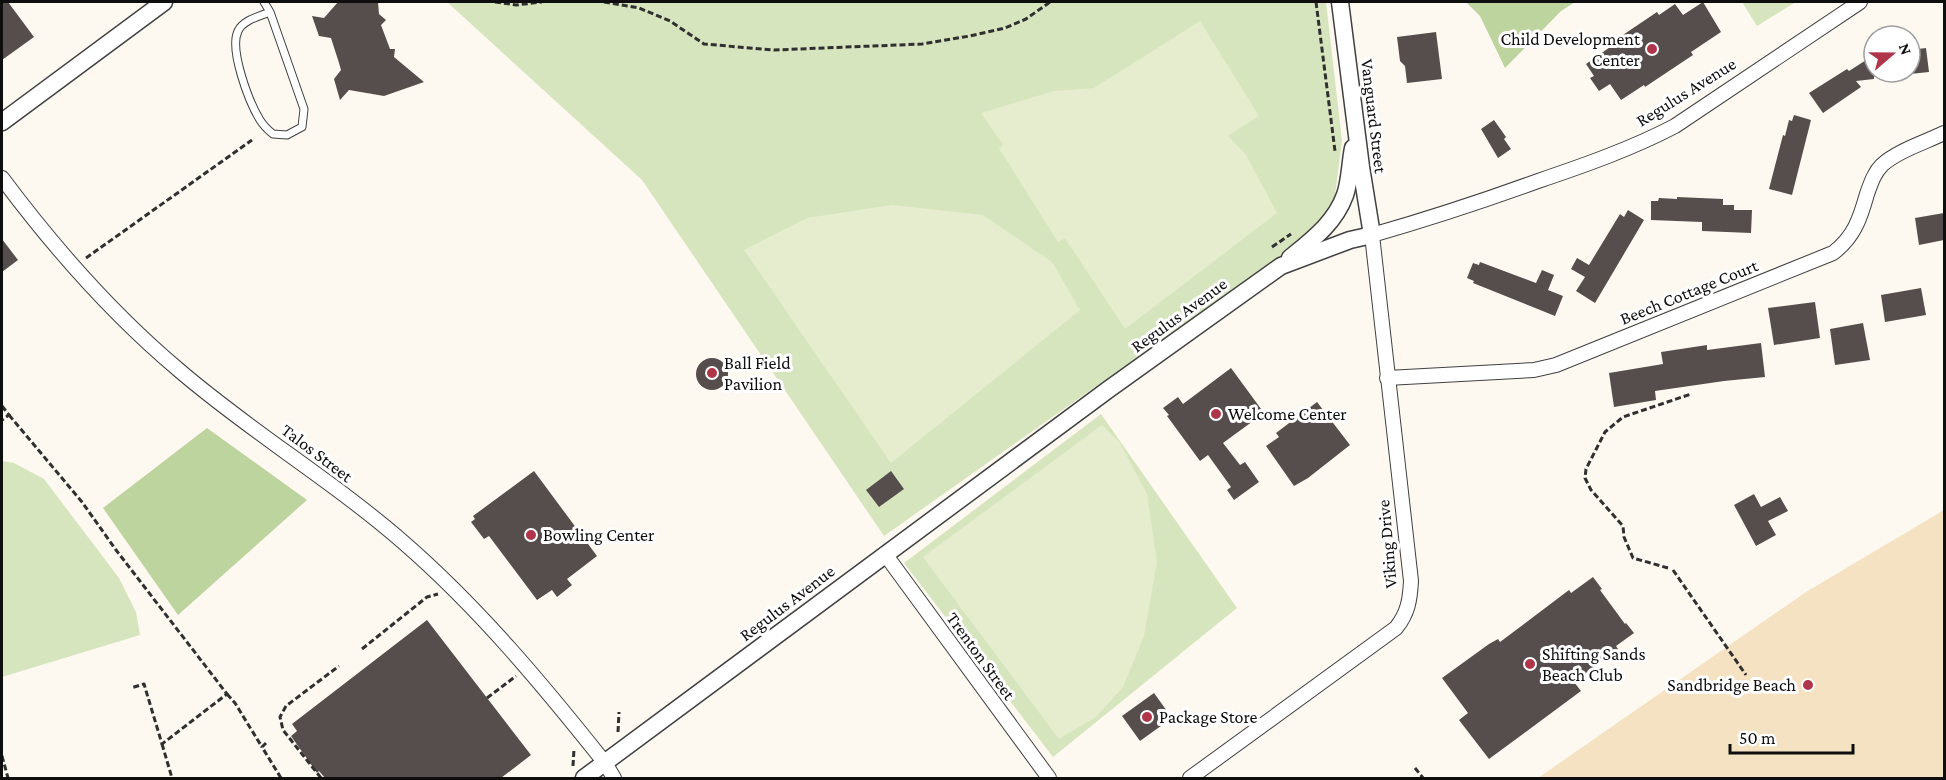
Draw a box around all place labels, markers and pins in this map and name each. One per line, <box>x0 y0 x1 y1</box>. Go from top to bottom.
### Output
place label: Child Development Center <box>1500 29 1641 70</box>
marker: Child Development Center <box>1645 42 1659 56</box>
place label: Ball Field Pavilion <box>724 353 791 394</box>
marker: Ball Field Pavilion <box>705 366 719 380</box>
place label: Welcome Center <box>1228 404 1347 424</box>
marker: Welcome Center <box>1209 407 1223 421</box>
place label: Bowling Center <box>543 525 655 545</box>
marker: Bowling Center <box>524 528 538 542</box>
place label: Shifting Sands Beach Club <box>1542 644 1646 685</box>
marker: Shifting Sands Beach Club <box>1523 657 1537 671</box>
place label: Sandbridge Beach <box>1667 675 1796 695</box>
marker: Sandbridge Beach <box>1801 678 1815 692</box>
place label: Package Store <box>1159 707 1257 727</box>
marker: Package Store <box>1140 710 1154 724</box>

